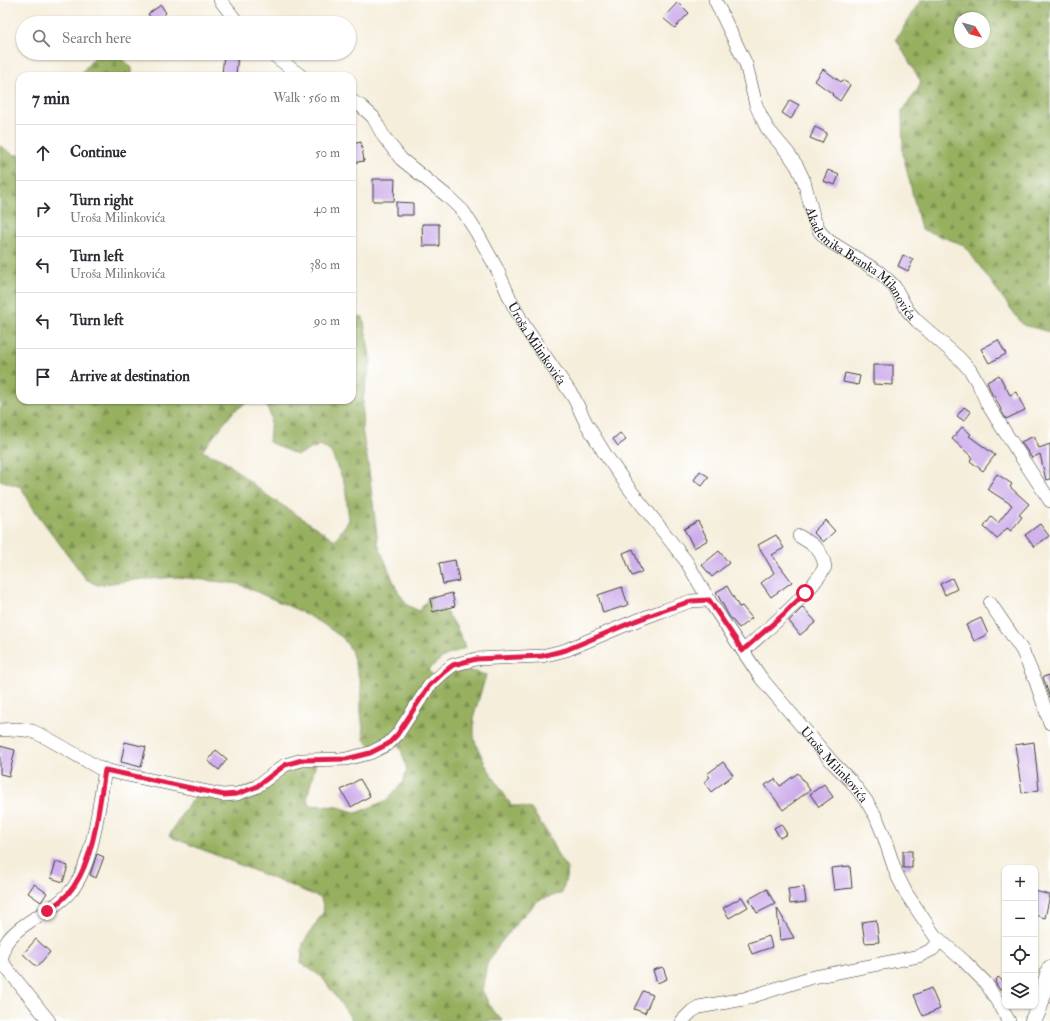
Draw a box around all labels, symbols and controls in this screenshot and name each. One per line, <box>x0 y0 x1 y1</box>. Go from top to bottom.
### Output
north arrow <box>954 12 990 48</box>
search box <box>16 16 356 60</box>
icon: search <box>30 27 52 49</box>
text: Search here <box>62 29 131 48</box>
text: 7 min <box>32 88 70 109</box>
text: Walk · 560 m <box>273 90 340 106</box>
icon: ahead <box>32 142 54 164</box>
text: Continue <box>70 143 126 162</box>
text: 50 m <box>315 145 340 161</box>
text: Turn right <box>70 191 133 210</box>
icon: right <box>32 198 54 220</box>
text: 40 m <box>314 201 340 217</box>
street label: Akademika Branka Milanovića <box>802 204 920 324</box>
text: Uroša Milinkovića <box>70 210 165 226</box>
text: Turn left <box>70 247 124 266</box>
icon: left <box>32 254 54 276</box>
text: 380 m <box>309 257 340 273</box>
text: Uroša Milinkovića <box>70 266 165 282</box>
street label: Uroša Milinkovića <box>504 299 570 389</box>
icon: left <box>32 310 54 332</box>
text: Turn left <box>70 311 124 330</box>
text: 90 m <box>314 313 340 329</box>
icon: arrive <box>32 366 54 388</box>
text: Arrive at destination <box>70 367 190 386</box>
route start <box>796 584 814 602</box>
street label: Uroša Milinkovića <box>797 724 872 806</box>
map controls <box>1002 865 1038 1009</box>
button: + <box>1002 865 1038 901</box>
button: − <box>1002 901 1038 937</box>
route end <box>38 902 56 920</box>
button: locate <box>1002 937 1038 973</box>
button: layers <box>1002 973 1038 1009</box>

